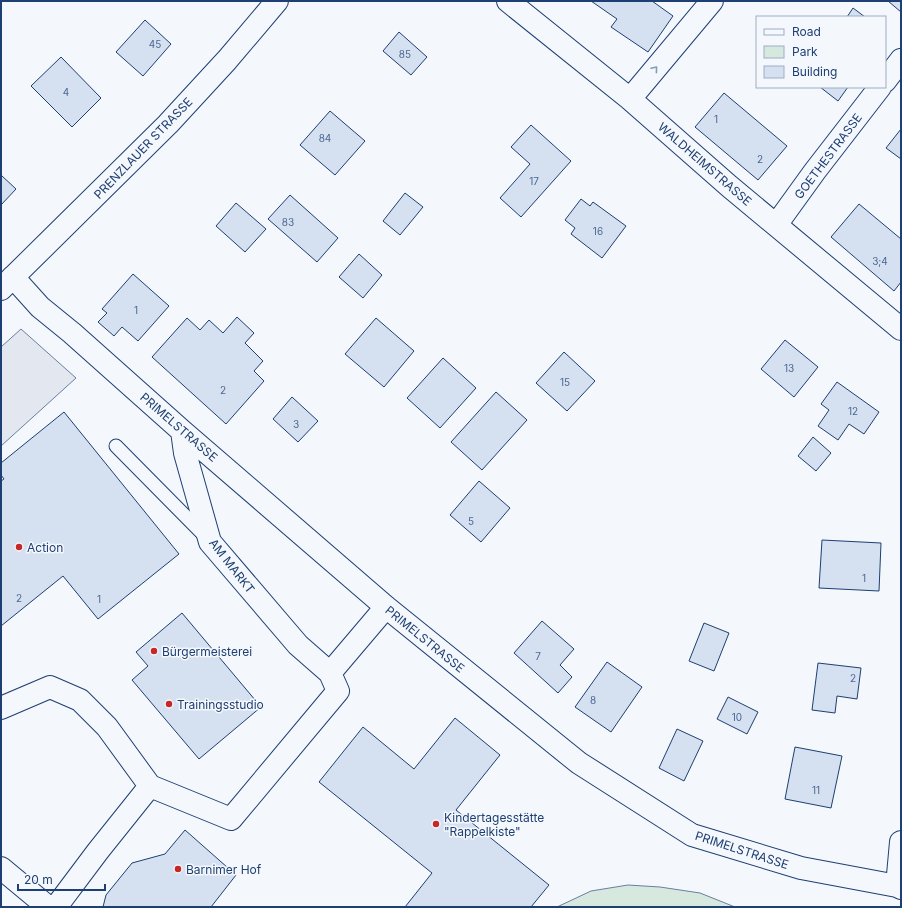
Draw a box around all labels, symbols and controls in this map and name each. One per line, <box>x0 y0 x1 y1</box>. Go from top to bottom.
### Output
legend <box>756 16 886 88</box>
text: Road <box>792 24 821 39</box>
house number: 45 <box>149 38 161 50</box>
text: Park <box>792 44 818 59</box>
house number: 85 <box>399 48 411 60</box>
text: Building <box>792 64 837 79</box>
one-way arrow <box>651 66 658 74</box>
house number: 4 <box>63 86 69 98</box>
street label: PRENZLAUER STRASSE <box>91 94 195 202</box>
street label: GOETHESTRASSE <box>791 110 865 202</box>
house number: 1 <box>714 113 718 125</box>
street label: WALDHEIMSTRASSE <box>655 119 755 209</box>
house number: 84 <box>319 132 331 144</box>
house number: 2 <box>757 153 763 165</box>
house number: 17 <box>529 175 539 187</box>
house number: 83 <box>282 216 294 228</box>
house number: 16 <box>593 225 603 237</box>
house number: 3;4 <box>872 255 888 267</box>
house number: 1 <box>134 304 138 316</box>
house number: 13 <box>784 362 794 374</box>
house number: 15 <box>560 376 570 388</box>
house number: 2 <box>220 384 226 396</box>
street label: PRIMELSTRASSE <box>137 389 221 465</box>
house number: 12 <box>848 405 858 417</box>
house number: 3 <box>293 418 299 430</box>
house number: 5 <box>468 515 474 527</box>
street label: AM MARKT <box>206 536 258 596</box>
place label: Action <box>27 540 63 555</box>
marker: Action <box>14 542 24 552</box>
house number: 1 <box>862 572 866 584</box>
house number: 2 <box>16 592 22 604</box>
house number: 1 <box>97 593 101 605</box>
street label: PRIMELSTRASSE <box>382 602 468 676</box>
place label: Bürgermeisterei <box>162 644 252 659</box>
marker: Bürgermeisterei <box>149 646 159 656</box>
house number: 7 <box>535 650 541 662</box>
house number: 2 <box>850 672 856 684</box>
house number: 8 <box>590 694 596 706</box>
place label: Trainingsstudio <box>177 697 264 712</box>
marker: Trainingsstudio <box>164 699 174 709</box>
house number: 10 <box>732 711 742 723</box>
house number: 11 <box>812 784 820 796</box>
place label: Kindertagesstätte "Rappelkiste" <box>444 810 544 839</box>
marker: Kindertagesstätte "Rappelkiste" <box>431 819 441 829</box>
street label: PRIMELSTRASSE <box>693 828 791 872</box>
place label: Barnimer Hof <box>186 862 262 877</box>
marker: Barnimer Hof <box>173 864 183 874</box>
scale bar <box>18 866 105 892</box>
text: 20 m <box>24 872 53 887</box>

